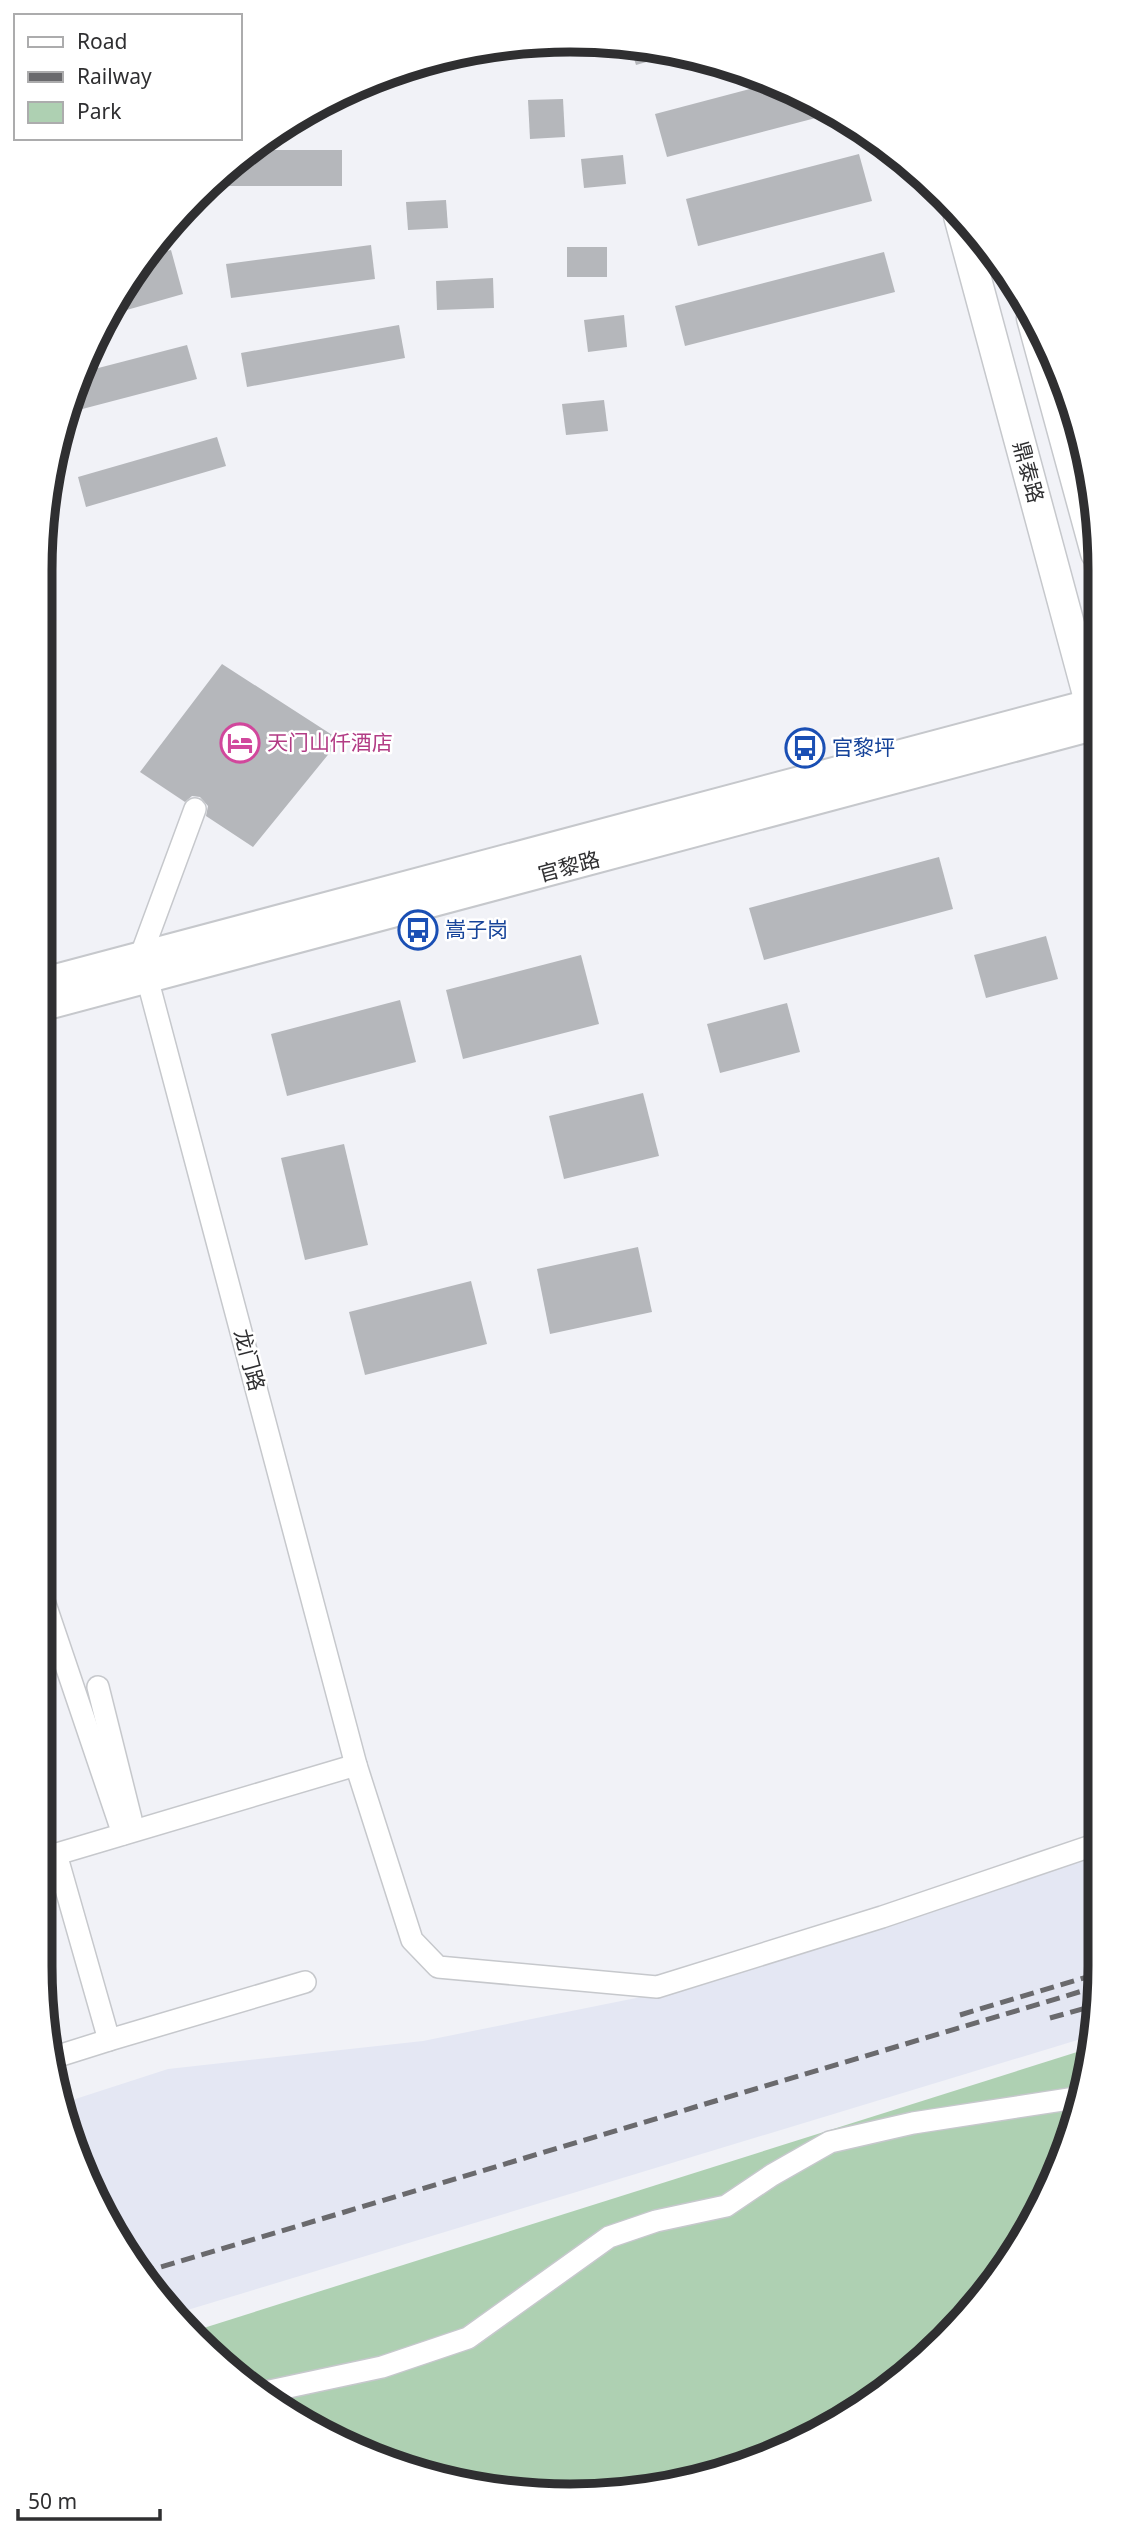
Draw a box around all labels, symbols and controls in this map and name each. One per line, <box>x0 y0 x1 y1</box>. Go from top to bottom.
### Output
legend <box>14 14 242 140</box>
text: Road <box>77 27 127 55</box>
text: Railway <box>77 62 152 90</box>
text: Park <box>77 97 122 125</box>
street label: 鼎泰路 <box>1007 438 1051 506</box>
hotel icon: 天门山仟酒店 <box>219 722 261 764</box>
bus stop icon: 官黎坪 <box>784 727 826 769</box>
place label: 天门山仟酒店 <box>267 728 393 756</box>
place label: 官黎坪 <box>832 733 895 761</box>
street label: 官黎路 <box>535 844 603 888</box>
bus stop icon: 嵩子岗 <box>397 909 439 951</box>
place label: 嵩子岗 <box>445 915 508 943</box>
street label: 龙门路 <box>228 1326 272 1394</box>
scale bar <box>18 2478 159 2522</box>
text: 50 m <box>28 2487 77 2515</box>

